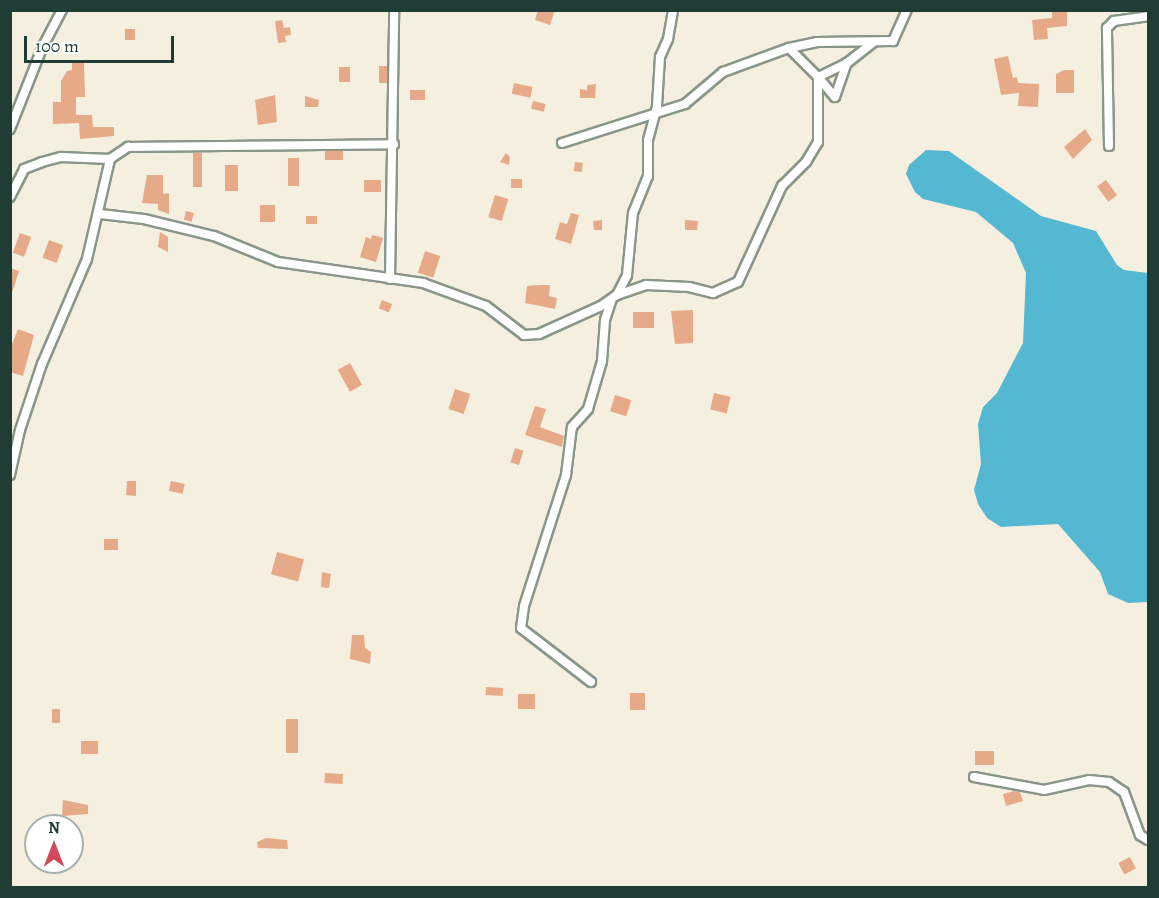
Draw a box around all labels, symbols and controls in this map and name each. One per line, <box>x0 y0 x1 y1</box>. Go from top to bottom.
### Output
scale bar <box>27 24 177 62</box>
text: 100 m <box>35 34 79 58</box>
north arrow <box>24 814 84 874</box>
text: N <box>48 817 60 839</box>

